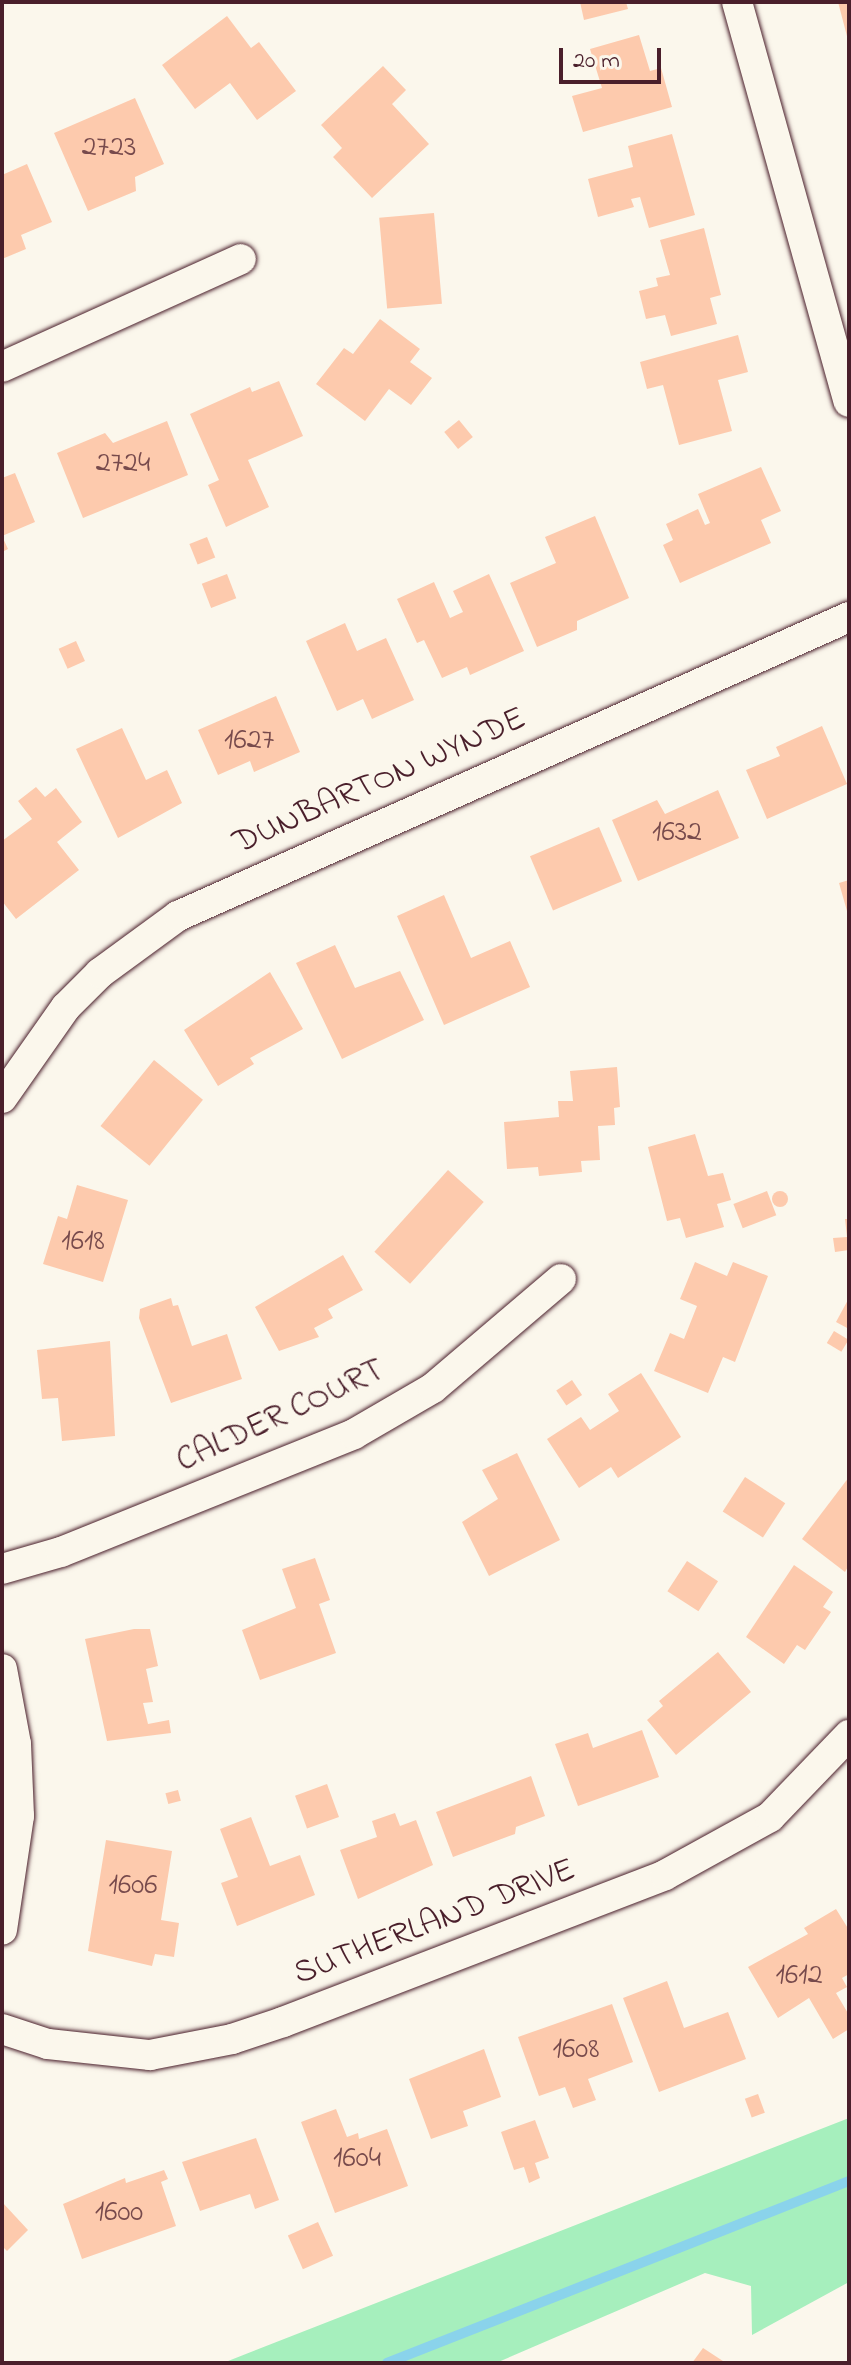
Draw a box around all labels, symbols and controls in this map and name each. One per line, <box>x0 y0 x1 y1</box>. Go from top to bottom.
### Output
scale bar <box>563 32 665 82</box>
text: 20 m <box>573 44 620 79</box>
house number: 2723 <box>82 130 136 166</box>
house number: 2724 <box>96 446 150 482</box>
street label: DUNBARTON WYNDE <box>227 699 533 865</box>
house number: 1627 <box>224 723 274 759</box>
house number: 1632 <box>652 815 702 851</box>
house number: 1618 <box>61 1224 105 1260</box>
street label: CALDER COURT <box>171 1351 391 1483</box>
street label: SUTHERLAND DRIVE <box>289 1851 581 1995</box>
house number: 1606 <box>109 1868 157 1904</box>
house number: 1612 <box>775 1958 823 1994</box>
house number: 1608 <box>553 2032 599 2068</box>
house number: 1604 <box>333 2141 381 2177</box>
house number: 1600 <box>95 2195 143 2231</box>

